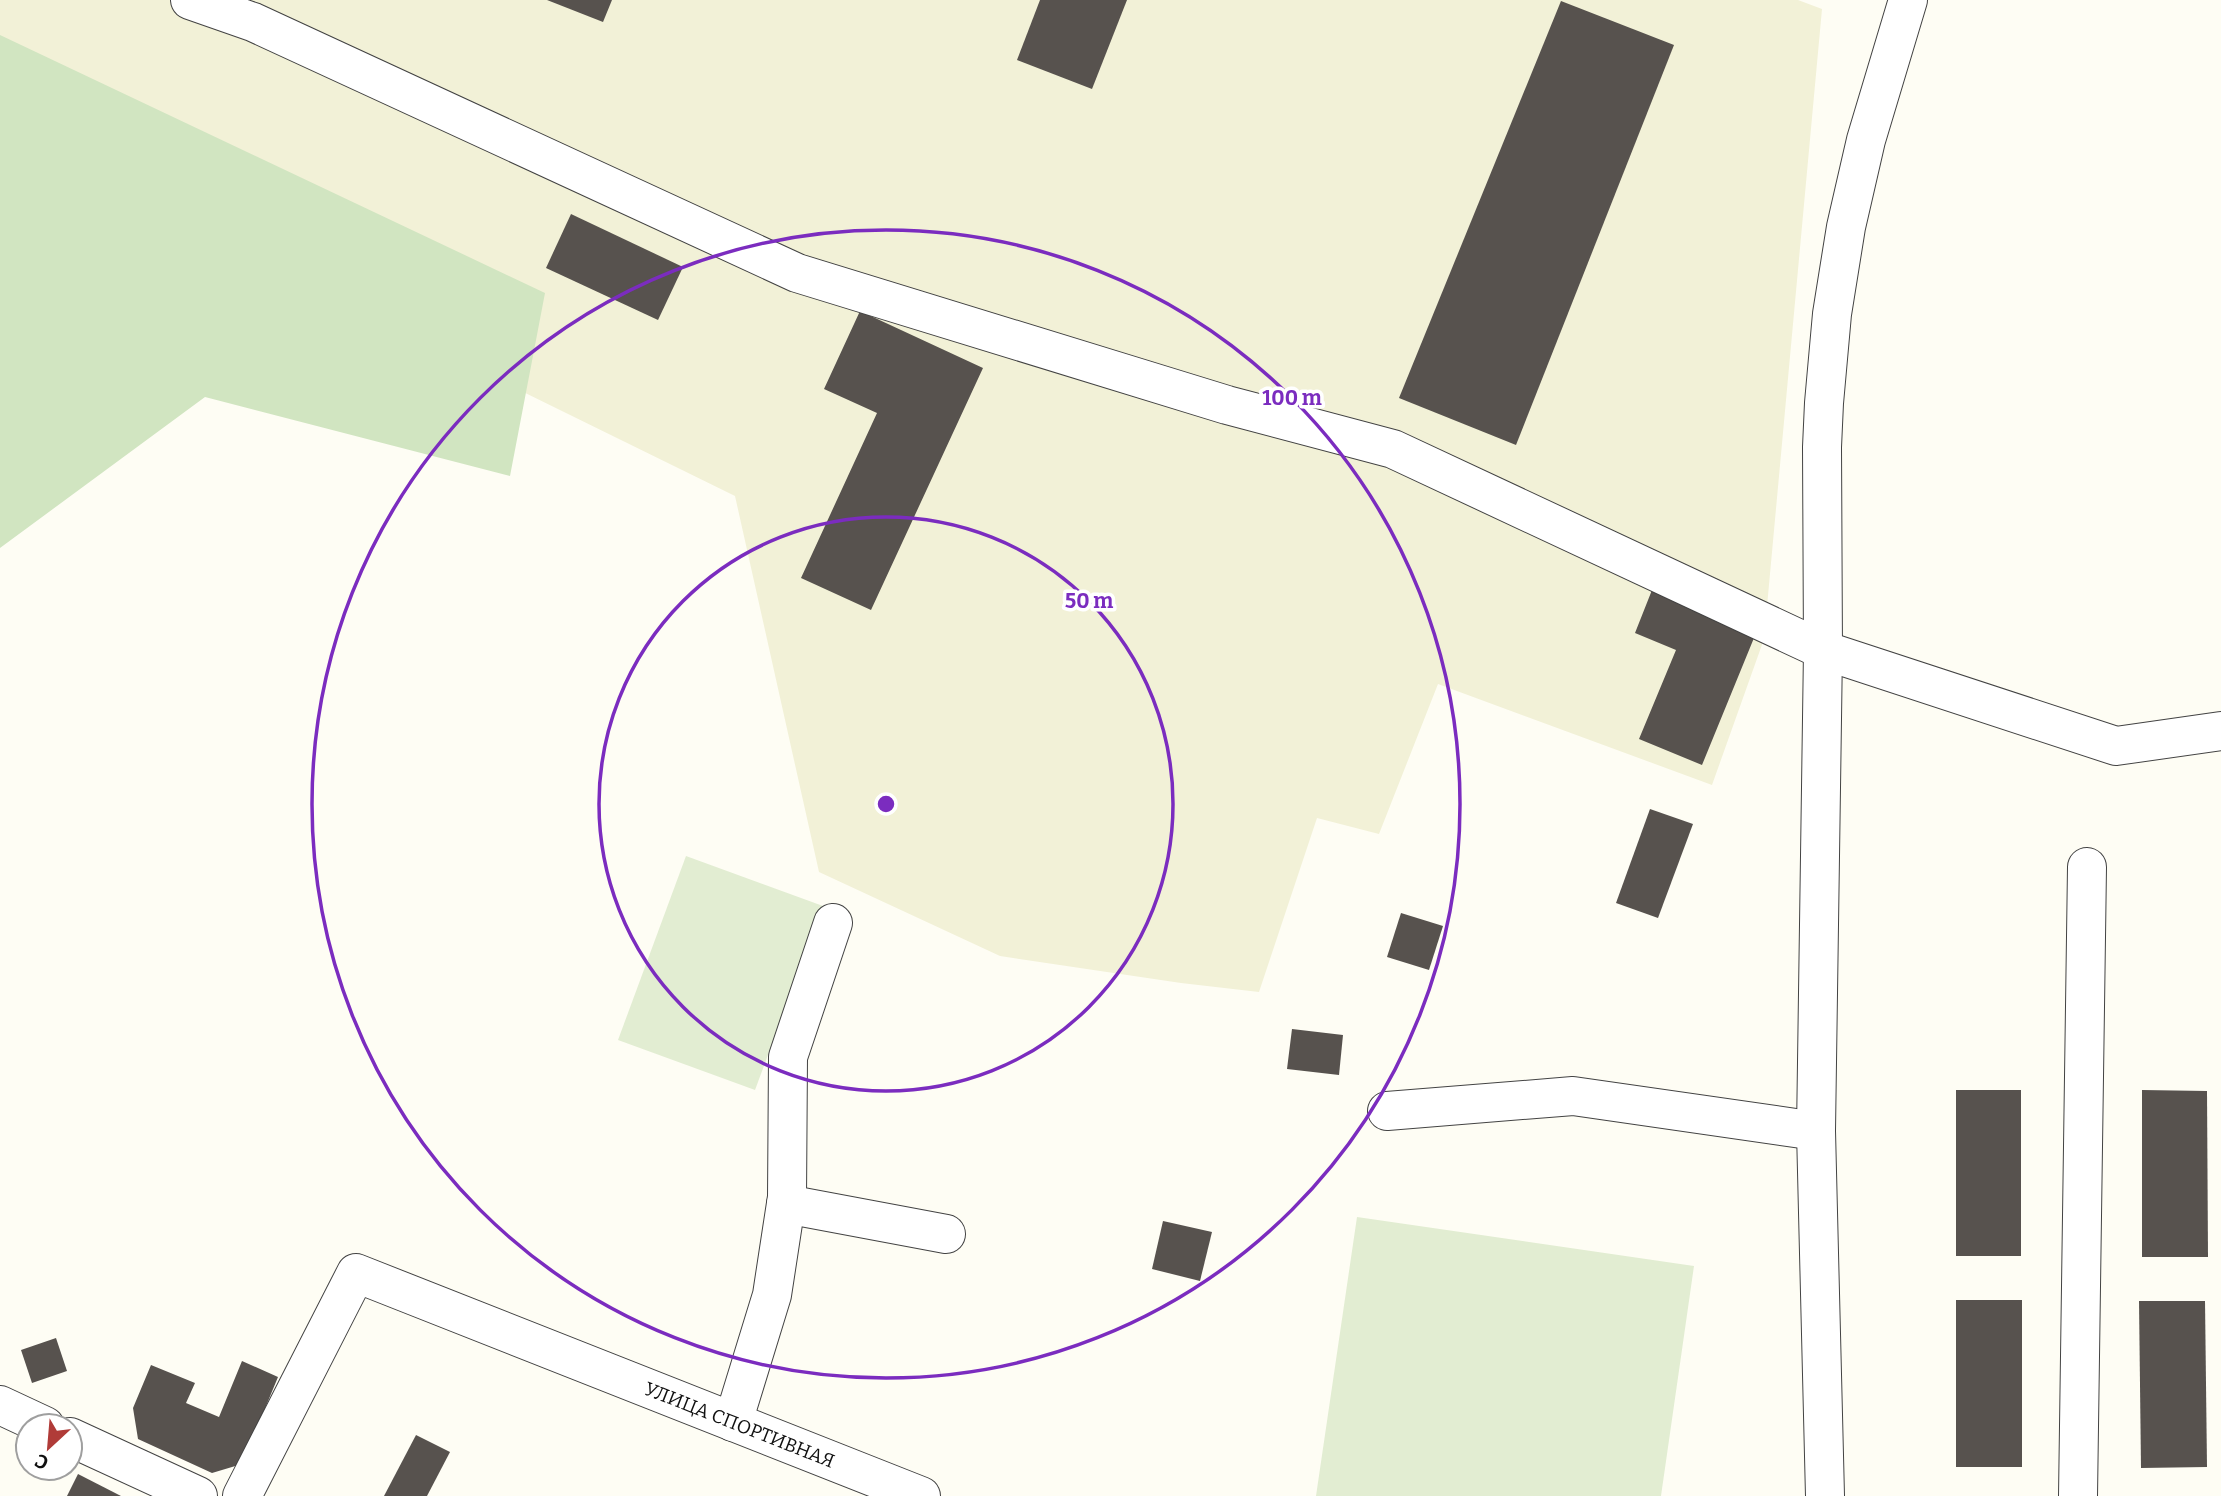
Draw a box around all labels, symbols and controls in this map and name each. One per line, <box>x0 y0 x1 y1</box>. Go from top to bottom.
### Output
text: 100 m <box>1262 385 1322 411</box>
text: 50 m <box>1065 588 1113 614</box>
centre of rings <box>874 792 898 816</box>
street label: УЛИЦА СПОРТИВНАЯ <box>641 1377 838 1472</box>
north arrow <box>14 1412 84 1482</box>
text: С <box>31 1449 52 1475</box>

